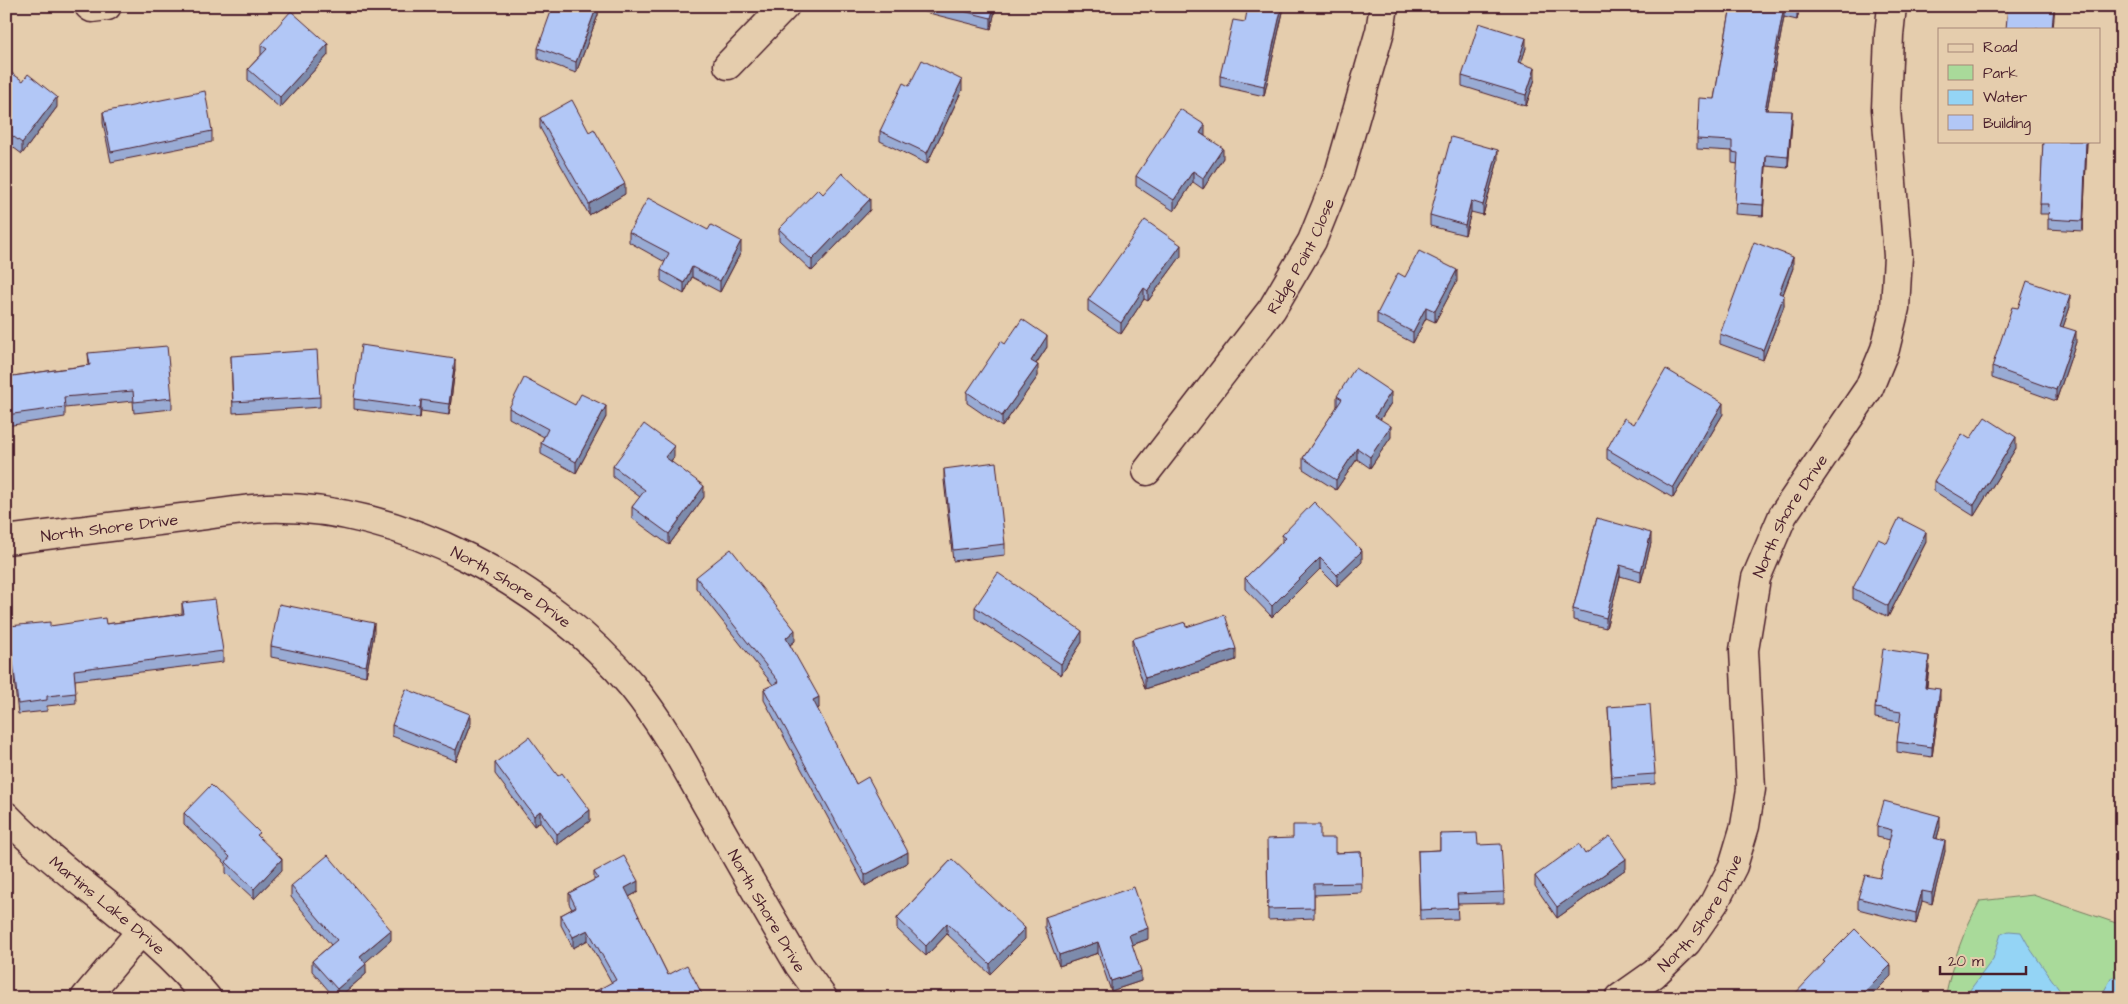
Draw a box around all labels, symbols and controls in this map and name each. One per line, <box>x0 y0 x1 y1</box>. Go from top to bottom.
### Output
legend <box>1938 28 2100 142</box>
text: Road <box>1983 37 2018 58</box>
text: Park <box>1983 63 2018 84</box>
text: Water <box>1983 87 2027 108</box>
text: Building <box>1983 113 2031 135</box>
street label: Ridge Point Close <box>1262 195 1340 318</box>
street label: North Shore Drive <box>1748 450 1833 581</box>
street label: North Shore Drive <box>39 509 180 548</box>
street label: North Shore Drive <box>447 541 576 633</box>
street label: North Shore Drive <box>722 846 811 977</box>
street label: Martins Lake Drive <box>44 851 170 960</box>
street label: North Shore Drive <box>1653 852 1748 977</box>
scale bar <box>1940 944 2027 976</box>
text: 20 m <box>1948 951 1984 972</box>

